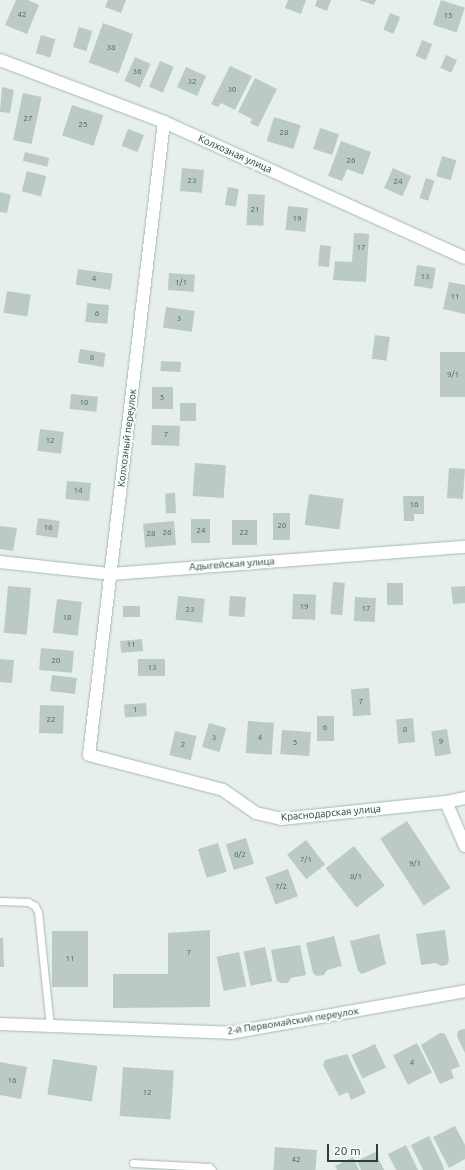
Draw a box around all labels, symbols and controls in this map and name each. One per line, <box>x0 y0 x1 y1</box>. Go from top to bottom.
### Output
house number: 42 <box>17 10 27 20</box>
house number: 15 <box>443 11 453 21</box>
house number: 38 <box>106 43 116 53</box>
house number: 36 <box>132 67 142 77</box>
house number: 32 <box>187 77 197 87</box>
house number: 30 <box>227 85 237 95</box>
house number: 27 <box>23 114 33 124</box>
house number: 25 <box>78 120 88 130</box>
house number: 28 <box>279 128 289 138</box>
street label: Колхозная улица <box>196 132 274 176</box>
house number: 26 <box>346 156 356 166</box>
house number: 23 <box>187 176 197 186</box>
house number: 24 <box>393 177 403 187</box>
house number: 21 <box>250 205 260 215</box>
house number: 19 <box>292 214 302 224</box>
house number: 17 <box>356 243 366 253</box>
house number: 13 <box>420 272 430 282</box>
house number: 4 <box>92 274 96 284</box>
house number: 1/1 <box>175 278 187 288</box>
house number: 11 <box>450 292 460 302</box>
house number: 6 <box>95 309 99 319</box>
house number: 3 <box>177 314 181 324</box>
house number: 8 <box>90 353 94 363</box>
house number: 9/1 <box>447 370 459 380</box>
street label: Колхозный переулок <box>115 388 139 488</box>
house number: 5 <box>160 393 164 403</box>
house number: 10 <box>79 398 89 408</box>
house number: 7 <box>164 430 168 440</box>
house number: 12 <box>45 436 55 446</box>
house number: 14 <box>73 486 83 496</box>
house number: 16 <box>409 500 419 510</box>
house number: 20 <box>277 521 287 531</box>
house number: 16 <box>43 523 53 533</box>
house number: 24 <box>196 526 206 536</box>
house number: 26 <box>162 528 172 538</box>
house number: 22 <box>239 528 249 538</box>
house number: 28 <box>146 529 156 539</box>
street label: Адыгейская улица <box>189 555 275 573</box>
house number: 19 <box>299 602 309 612</box>
house number: 17 <box>361 604 371 614</box>
house number: 23 <box>185 605 195 615</box>
house number: 18 <box>62 613 72 623</box>
house number: 11 <box>126 640 136 650</box>
house number: 20 <box>51 656 61 666</box>
house number: 13 <box>147 663 157 673</box>
house number: 7 <box>359 697 363 707</box>
house number: 1 <box>133 705 137 715</box>
house number: 22 <box>46 715 56 725</box>
house number: 6 <box>323 723 327 733</box>
house number: 8 <box>403 725 407 735</box>
house number: 3 <box>212 733 216 743</box>
house number: 4 <box>258 733 262 743</box>
house number: 9 <box>439 737 443 747</box>
house number: 5 <box>293 738 297 748</box>
house number: 2 <box>181 740 185 750</box>
street label: Краснодарская улица <box>281 803 381 823</box>
house number: 6/2 <box>234 850 246 860</box>
house number: 7/1 <box>300 855 312 865</box>
house number: 9/1 <box>409 859 421 869</box>
house number: 8/1 <box>350 872 362 882</box>
house number: 7/2 <box>275 882 287 892</box>
house number: 7 <box>187 948 191 958</box>
house number: 11 <box>65 954 75 964</box>
street label: 2-й Первомайский переулок <box>226 1005 360 1037</box>
house number: 4 <box>410 1058 414 1068</box>
house number: 16 <box>7 1076 17 1086</box>
house number: 12 <box>142 1088 152 1098</box>
scale bar <box>329 1136 380 1162</box>
text: 20 m <box>334 1144 361 1157</box>
house number: 42 <box>291 1155 301 1165</box>

